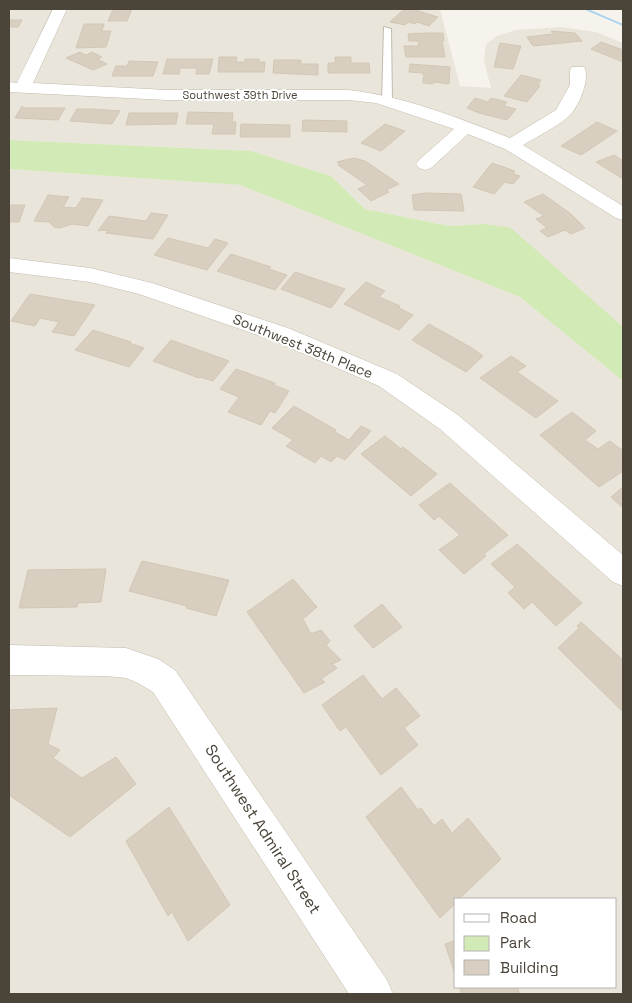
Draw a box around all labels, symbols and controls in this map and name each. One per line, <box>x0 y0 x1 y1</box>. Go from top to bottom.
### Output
street label: Southwest 39th Drive <box>182 88 298 102</box>
street label: Southwest 38th Place <box>230 310 376 382</box>
street label: Southwest Admiral Street <box>200 740 326 918</box>
legend <box>454 898 617 988</box>
text: Road <box>500 908 537 927</box>
text: Park <box>500 933 531 952</box>
text: Building <box>500 958 559 977</box>

